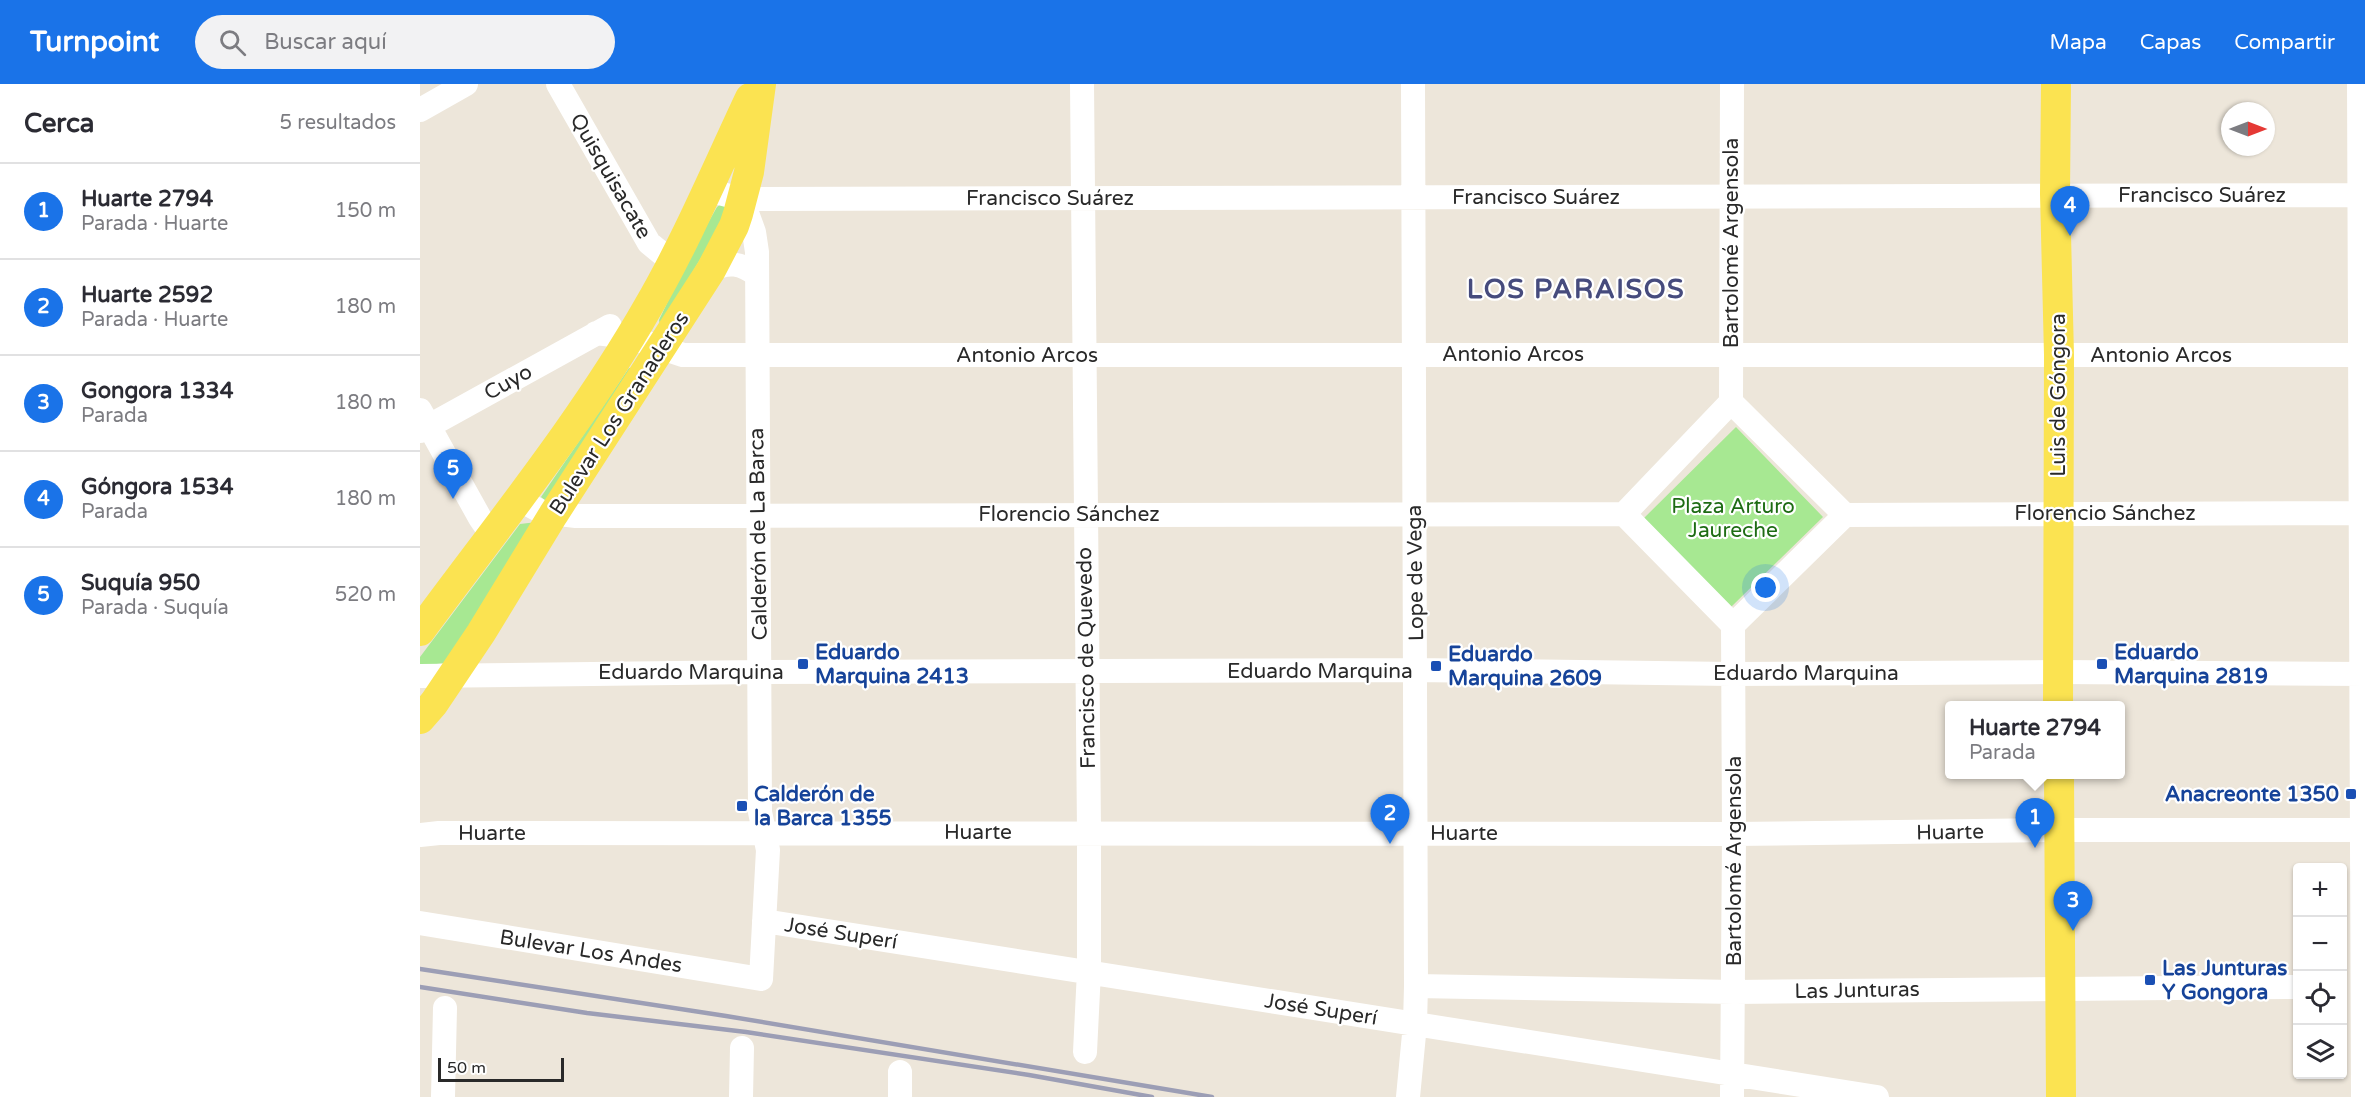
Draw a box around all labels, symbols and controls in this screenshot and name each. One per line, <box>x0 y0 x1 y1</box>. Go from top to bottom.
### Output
search box <box>195 15 615 69</box>
text: Turnpoint <box>30 25 159 59</box>
icon: search <box>216 26 249 59</box>
text: Buscar aquí <box>264 29 387 55</box>
text: Mapa <box>2050 30 2107 55</box>
text: Capas <box>2140 30 2201 55</box>
text: Compartir <box>2234 30 2335 55</box>
north arrow <box>2221 102 2275 156</box>
text: Cerca <box>24 108 94 139</box>
street label: Quisquisacate <box>565 109 657 243</box>
text: 5 resultados <box>280 111 396 135</box>
street label: Bartolomé Argensola <box>1719 138 1744 348</box>
street label: Francisco Suárez <box>2118 183 2286 208</box>
street label: Francisco Suárez <box>1452 185 1620 210</box>
text: Huarte 2794 <box>81 186 213 212</box>
street label: Francisco Suárez <box>966 186 1134 211</box>
pin: 4 <box>2050 186 2090 236</box>
text: 1 <box>37 199 50 223</box>
text: 150 m <box>335 199 396 223</box>
text: Parada · Huarte <box>81 212 228 236</box>
district label: LOS PARAISOS <box>1467 273 1685 306</box>
text: Huarte 2592 <box>81 282 213 308</box>
text: 2 <box>37 295 50 319</box>
text: 180 m <box>335 295 396 319</box>
street label: Bulevar Los Granaderos <box>544 307 694 519</box>
text: Parada · Huarte <box>81 308 228 332</box>
street label: Luis de Góngora <box>2046 313 2071 477</box>
street label: Antonio Arcos <box>1442 342 1584 367</box>
street label: Antonio Arcos <box>956 343 1098 368</box>
street label: Antonio Arcos <box>2090 343 2232 368</box>
street label: Cuyo <box>480 359 537 406</box>
text: Gongora 1334 <box>81 378 233 404</box>
text: 3 <box>37 391 50 415</box>
text: 180 m <box>335 391 396 415</box>
text: Parada <box>81 404 148 428</box>
street label: Calderón de La Barca <box>744 428 773 640</box>
pin: 5 <box>434 450 472 499</box>
text: Góngora 1534 <box>81 474 233 500</box>
text: 4 <box>37 487 50 511</box>
text: 180 m <box>335 487 396 511</box>
park label: Plaza Arturo Jaureche <box>1671 494 1795 543</box>
text: Parada <box>81 500 148 524</box>
street label: Florencio Sánchez <box>2014 501 2196 526</box>
street label: Florencio Sánchez <box>978 502 1160 527</box>
street label: Lope de Vega <box>1402 505 1429 641</box>
street label: Francisco de Quevedo <box>1072 547 1101 769</box>
text: Suquía 950 <box>81 570 200 596</box>
your location <box>1751 573 1780 602</box>
text: 5 <box>37 583 50 607</box>
text: 520 m <box>335 583 396 607</box>
text: Parada · Suquía <box>81 596 229 620</box>
place label: Eduardo Marquina 2413 <box>815 640 969 689</box>
place label: Eduardo Marquina 2819 <box>2114 640 2268 689</box>
place label: Eduardo Marquina 2609 <box>1448 642 1602 691</box>
marker: Eduardo Marquina 2413 <box>796 657 810 671</box>
marker: Eduardo Marquina 2819 <box>2095 657 2109 671</box>
street label: Eduardo Marquina <box>1227 659 1413 684</box>
marker: Eduardo Marquina 2609 <box>1429 659 1443 673</box>
street label: Eduardo Marquina <box>598 660 784 685</box>
street label: Eduardo Marquina <box>1713 661 1899 686</box>
popup <box>1945 701 2125 779</box>
text: Huarte 2794 <box>1969 715 2101 741</box>
text: Parada <box>1969 741 2036 765</box>
street label: Bartolomé Argensola <box>1722 756 1747 966</box>
place label: Calderón de la Barca 1355 <box>754 782 892 831</box>
place label: Anacreonte 1350 <box>2165 782 2339 807</box>
marker: Anacreonte 1350 <box>2344 787 2358 801</box>
pin: 2 <box>1370 794 1410 844</box>
pin: 1 <box>2016 798 2054 848</box>
marker: Calderón de la Barca 1355 <box>735 799 749 813</box>
street label: Huarte <box>1916 819 1984 846</box>
street label: Huarte <box>944 820 1012 845</box>
street label: Huarte <box>458 821 526 846</box>
street label: Huarte <box>1430 821 1498 846</box>
map controls <box>2293 863 2347 1079</box>
button: + <box>2293 863 2347 917</box>
pin: 3 <box>2054 882 2092 931</box>
street label: José Superí <box>783 912 899 955</box>
button: − <box>2293 917 2347 971</box>
street label: Bulevar Los Andes <box>498 925 684 978</box>
place label: Las Junturas Y Gongora <box>2162 956 2287 1005</box>
button: locate <box>2293 971 2347 1025</box>
marker: Las Junturas Y Gongora <box>2143 973 2157 987</box>
street label: Las Junturas <box>1794 977 1920 1004</box>
street label: José Superí <box>1263 988 1379 1031</box>
button: layers <box>2293 1025 2347 1079</box>
scale bar <box>438 1055 564 1082</box>
text: 50 m <box>447 1058 486 1078</box>

